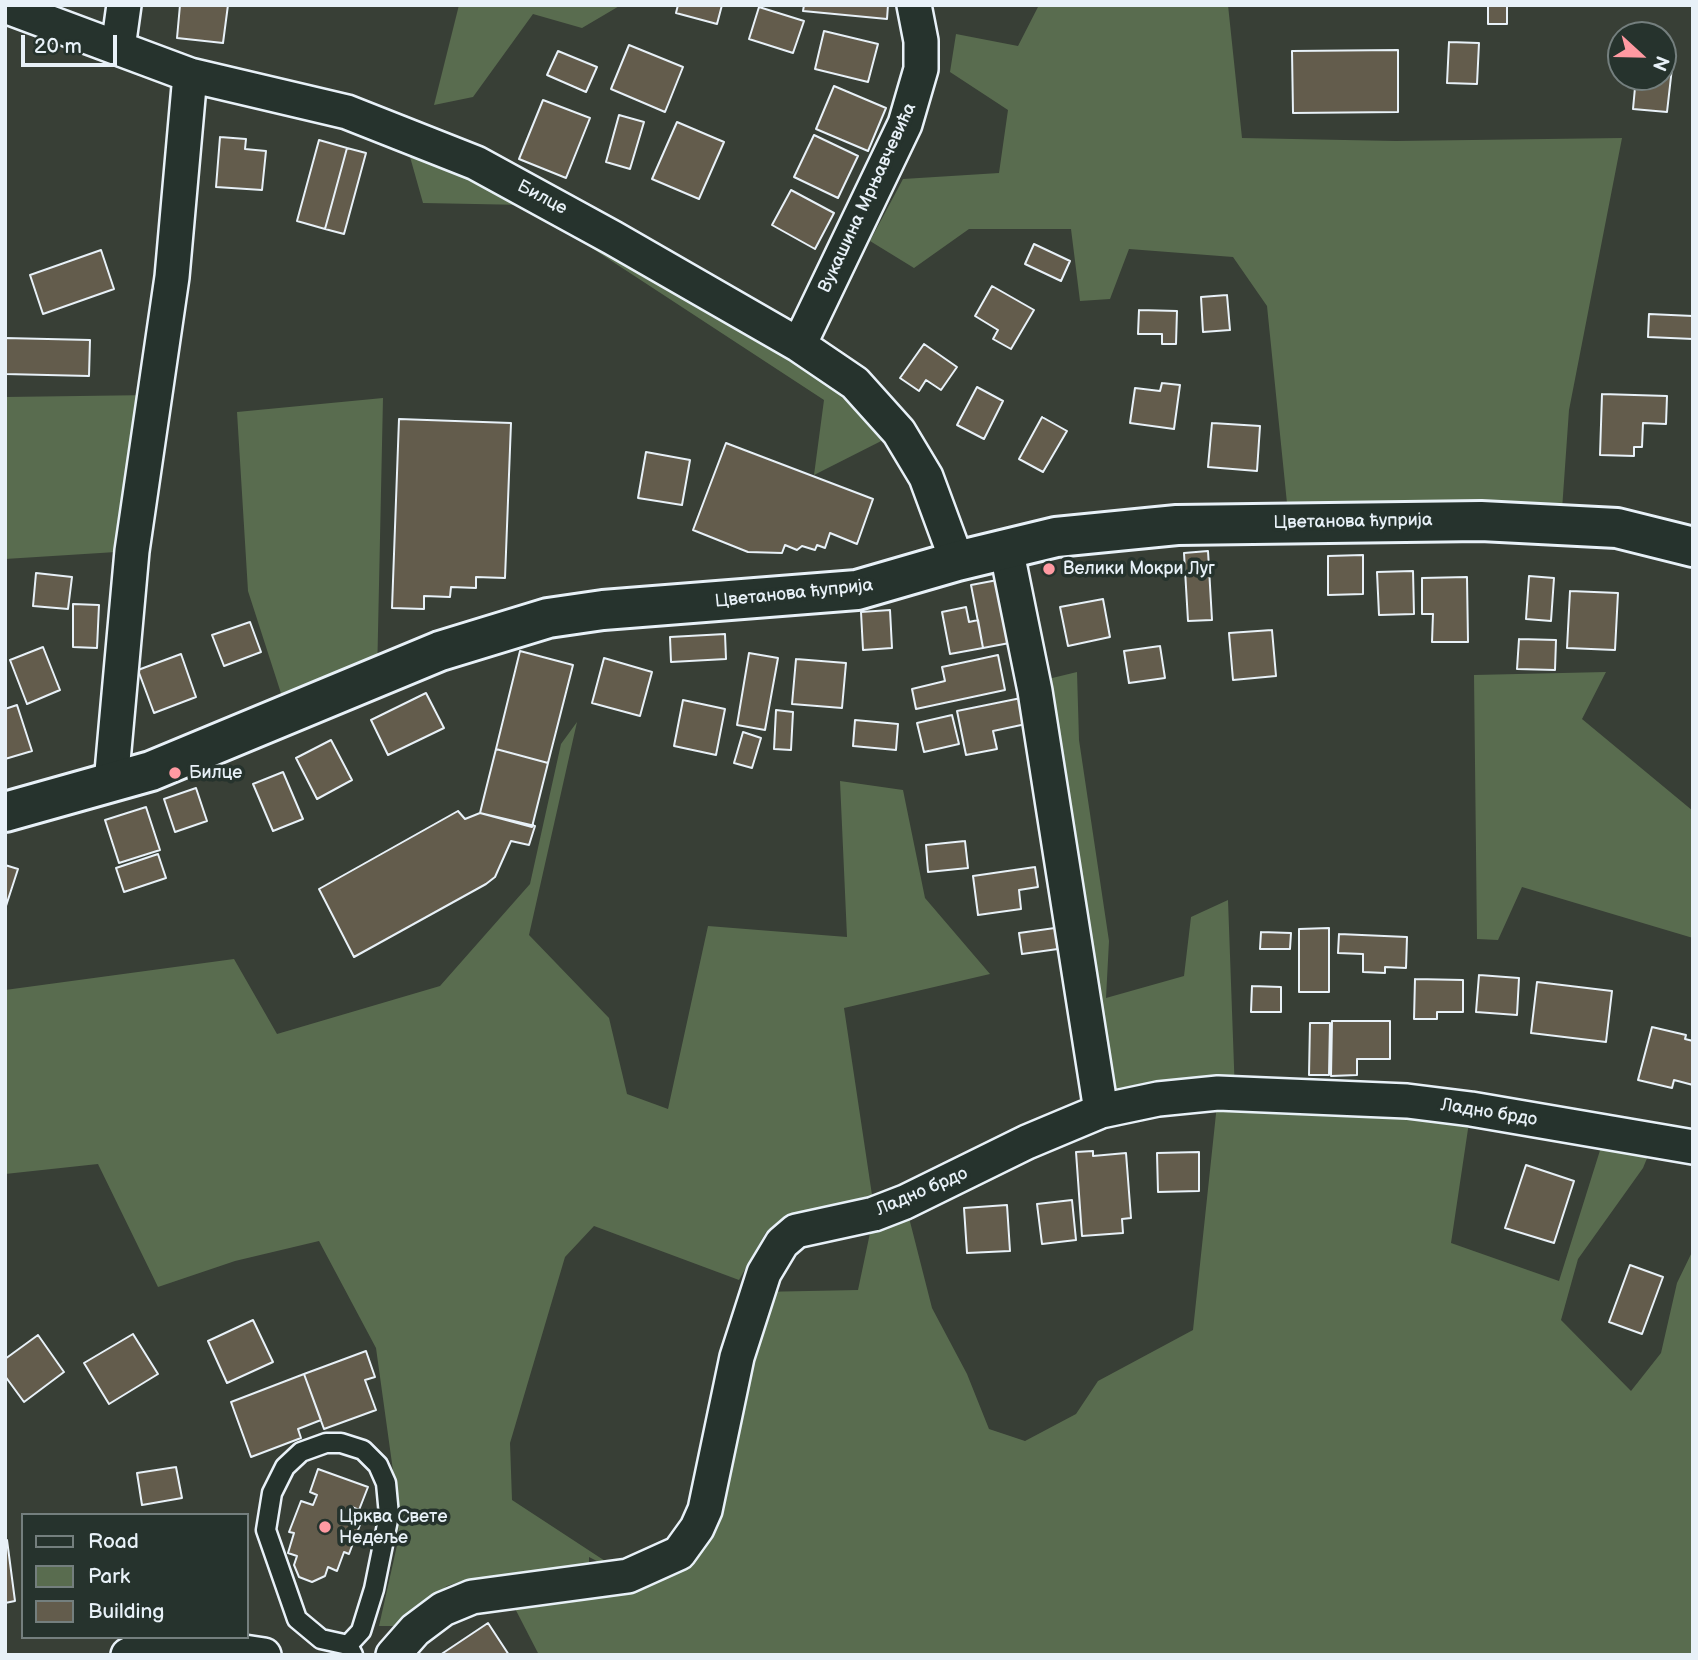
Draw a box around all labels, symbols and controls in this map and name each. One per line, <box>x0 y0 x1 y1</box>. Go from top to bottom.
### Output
scale bar <box>24 21 121 65</box>
north arrow <box>1607 21 1677 91</box>
text: 20 m <box>34 34 82 59</box>
text: N <box>1647 52 1673 74</box>
street label: Вукашина Мрњавчевића <box>814 100 922 296</box>
street label: Билце <box>513 176 571 220</box>
street label: Цветанова ћуприја <box>1273 510 1433 534</box>
place label: Велики Мокри Луг <box>1063 558 1215 580</box>
marker: Велики Мокри Луг <box>1041 561 1057 577</box>
street label: Цветанова ћуприја <box>714 575 874 613</box>
place label: Билце <box>189 762 242 784</box>
marker: Билце <box>167 765 183 781</box>
street label: Ладно брдо <box>1439 1095 1539 1131</box>
street label: Ладно брдо <box>873 1163 971 1221</box>
place label: Црква Свете Недеље <box>339 1506 447 1548</box>
legend <box>21 1513 248 1639</box>
marker: Црква Свете Недеље <box>317 1519 333 1535</box>
text: Road <box>88 1529 139 1554</box>
text: Park <box>88 1564 130 1589</box>
text: Building <box>88 1599 164 1624</box>

